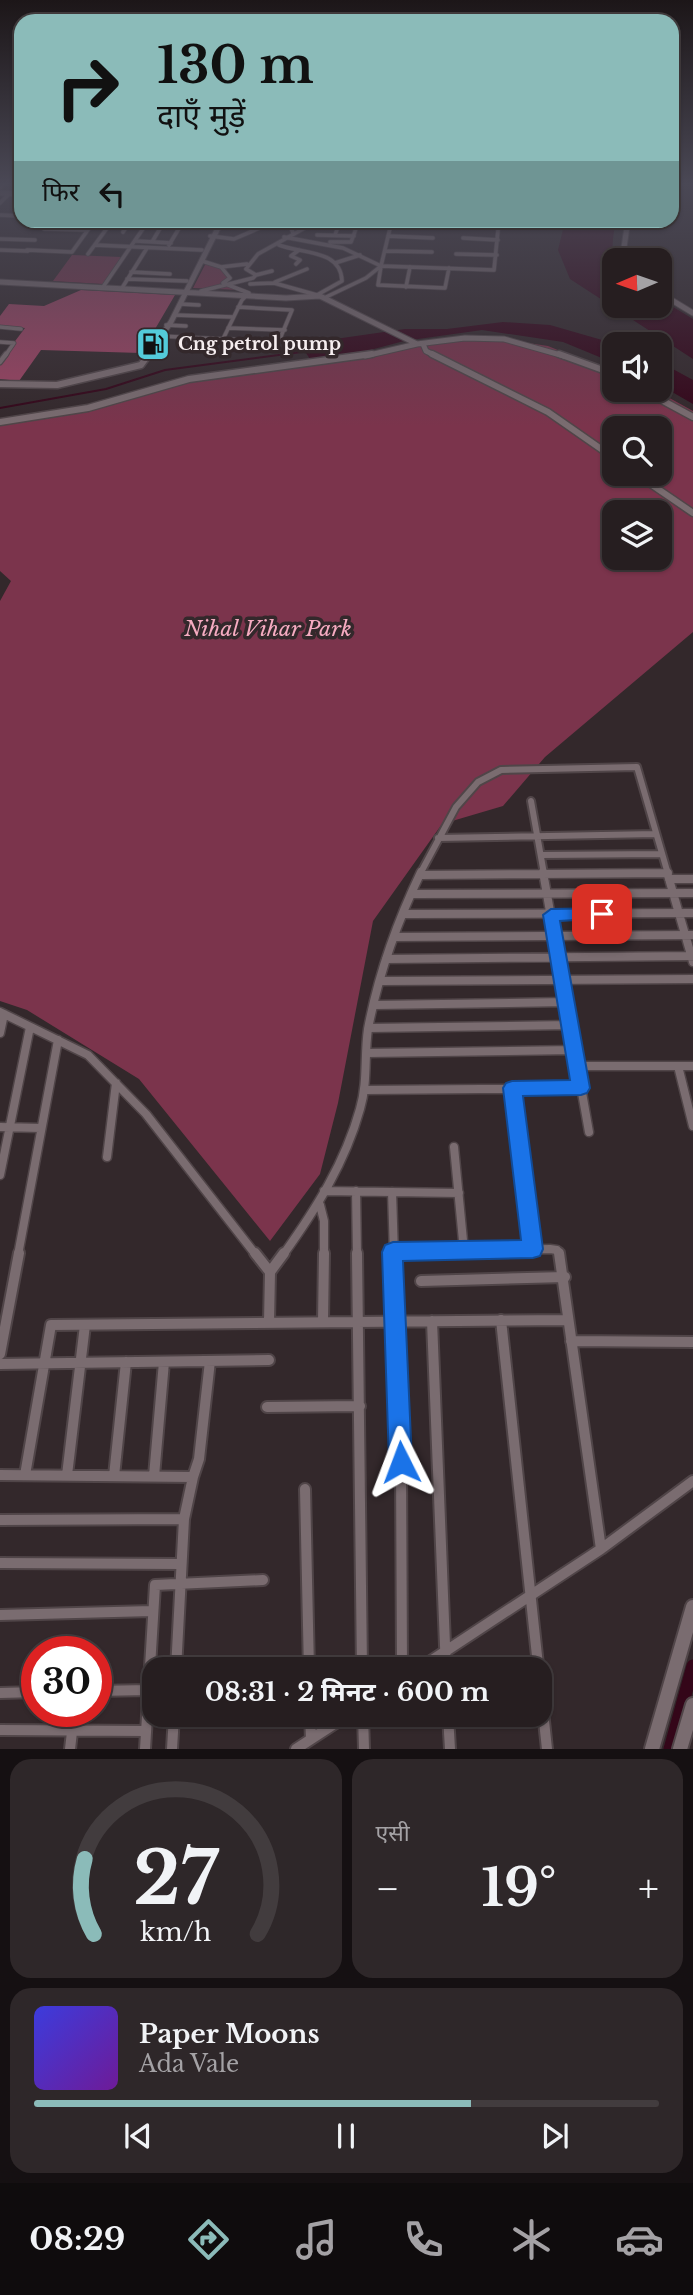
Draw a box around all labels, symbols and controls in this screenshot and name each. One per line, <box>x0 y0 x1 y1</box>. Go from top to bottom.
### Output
text: 130 m <box>157 35 314 96</box>
icon: right <box>42 42 133 133</box>
text: दाएँ मुड़ें <box>157 96 245 136</box>
icon: left <box>93 175 131 213</box>
text: फिर <box>42 176 79 208</box>
north arrow <box>602 248 672 318</box>
map controls <box>602 248 672 570</box>
fuel station icon: Cng petrol pump <box>134 325 172 363</box>
button: sound <box>602 332 672 402</box>
place label: Cng petrol pump <box>178 333 341 355</box>
button: search <box>602 416 672 486</box>
button: layers <box>602 500 672 570</box>
park label: Nihal Vihar Park <box>183 616 352 642</box>
pin <box>572 884 632 944</box>
icon: arrive <box>583 895 621 933</box>
position arrow <box>364 1425 438 1499</box>
speed limit sign: 30 <box>21 1636 112 1727</box>
text: 08:31 · 2 मिनट · 600 m <box>205 1676 489 1708</box>
text: एसी <box>376 1819 410 1847</box>
text: 27 <box>133 1834 220 1925</box>
text: 19° <box>481 1856 556 1920</box>
text: − <box>376 1865 400 1912</box>
text: + <box>638 1865 659 1912</box>
text: km/h <box>140 1917 211 1948</box>
text: Paper Moons <box>139 2018 320 2050</box>
text: Ada Vale <box>139 2050 239 2078</box>
icon: previous <box>119 2117 157 2155</box>
icon: pause <box>327 2117 365 2155</box>
icon: next <box>536 2117 574 2155</box>
icon: directions <box>184 2215 233 2264</box>
icon: music <box>292 2215 341 2264</box>
icon: phone <box>399 2215 448 2264</box>
icon: climate <box>507 2215 556 2264</box>
icon: car <box>615 2215 664 2264</box>
text: 08:29 <box>29 2219 125 2259</box>

